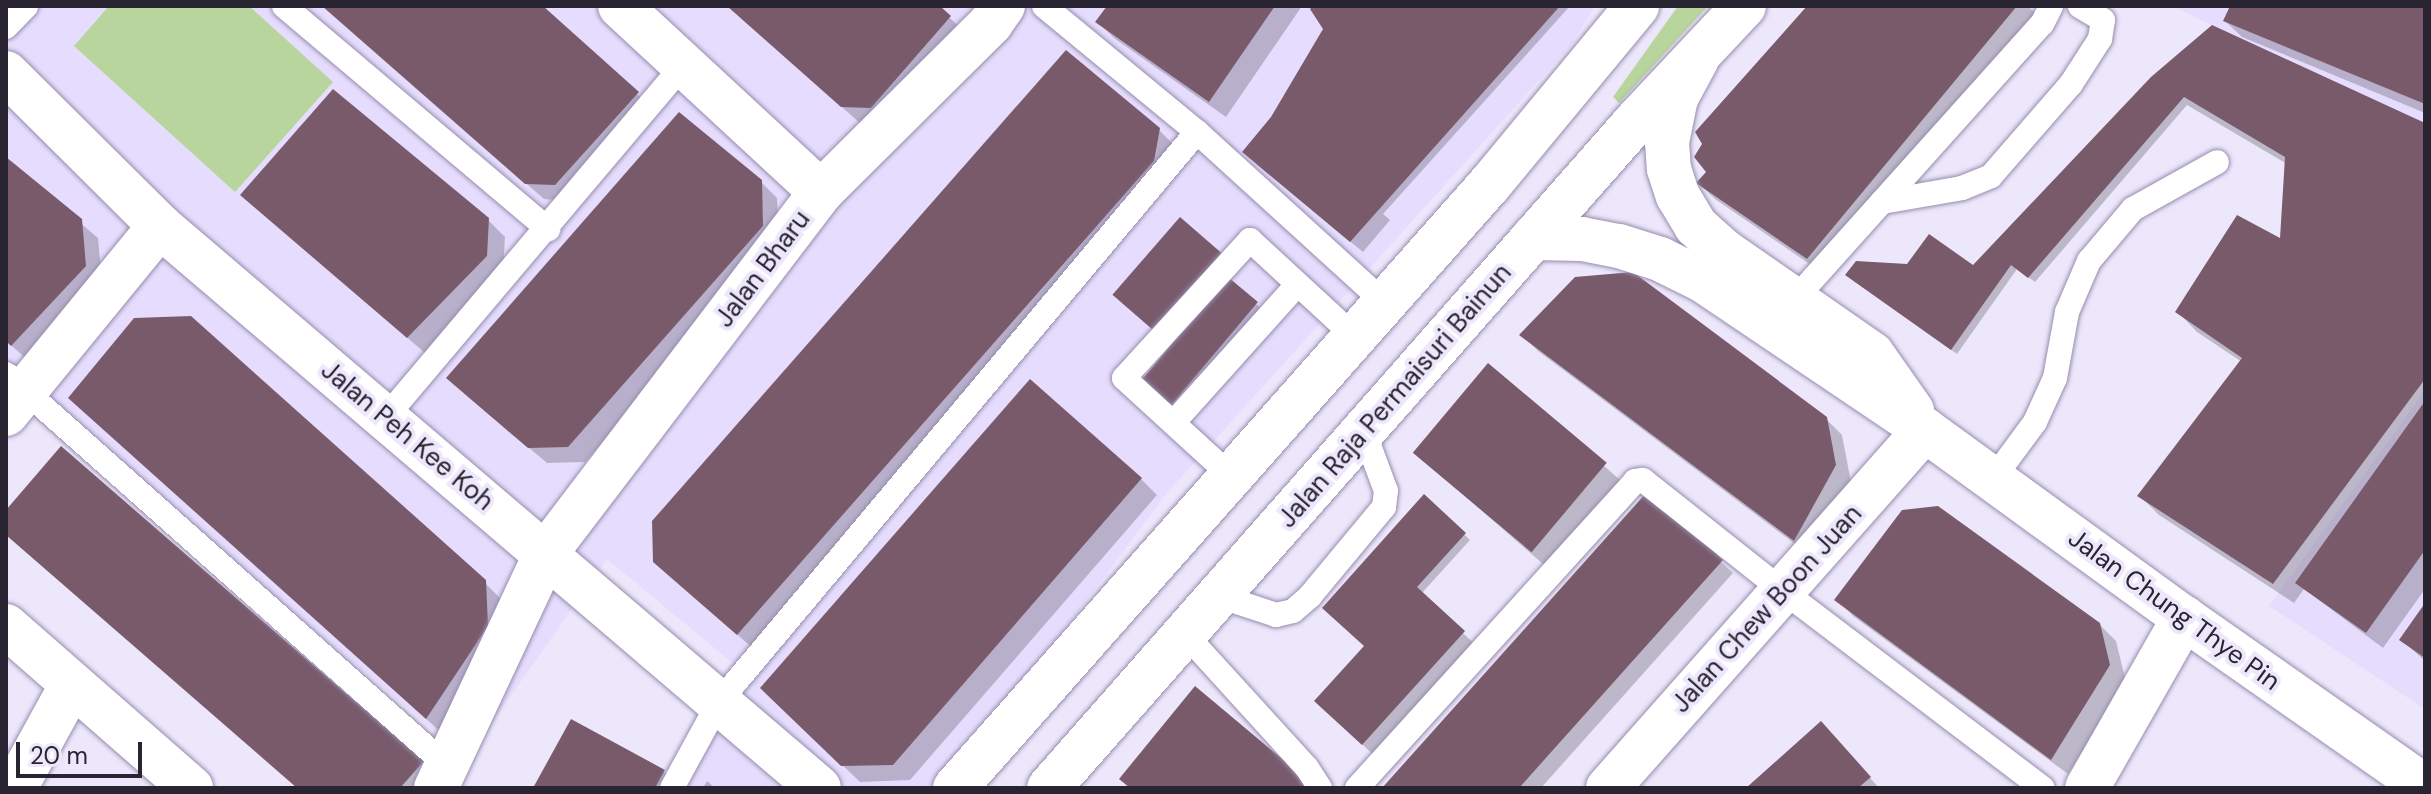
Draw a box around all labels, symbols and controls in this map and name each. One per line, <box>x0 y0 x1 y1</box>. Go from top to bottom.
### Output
street label: Jalan Bharu <box>709 204 817 334</box>
street label: Jalan Raja Permaisuri Bainun <box>1272 258 1518 534</box>
street label: Jalan Peh Kee Koh <box>314 355 500 517</box>
street label: Jalan Chew Boon Juan <box>1665 499 1869 719</box>
street label: Jalan Chung Thye Pin <box>2062 523 2286 697</box>
scale bar <box>20 726 146 776</box>
text: 20 m <box>30 740 88 771</box>

